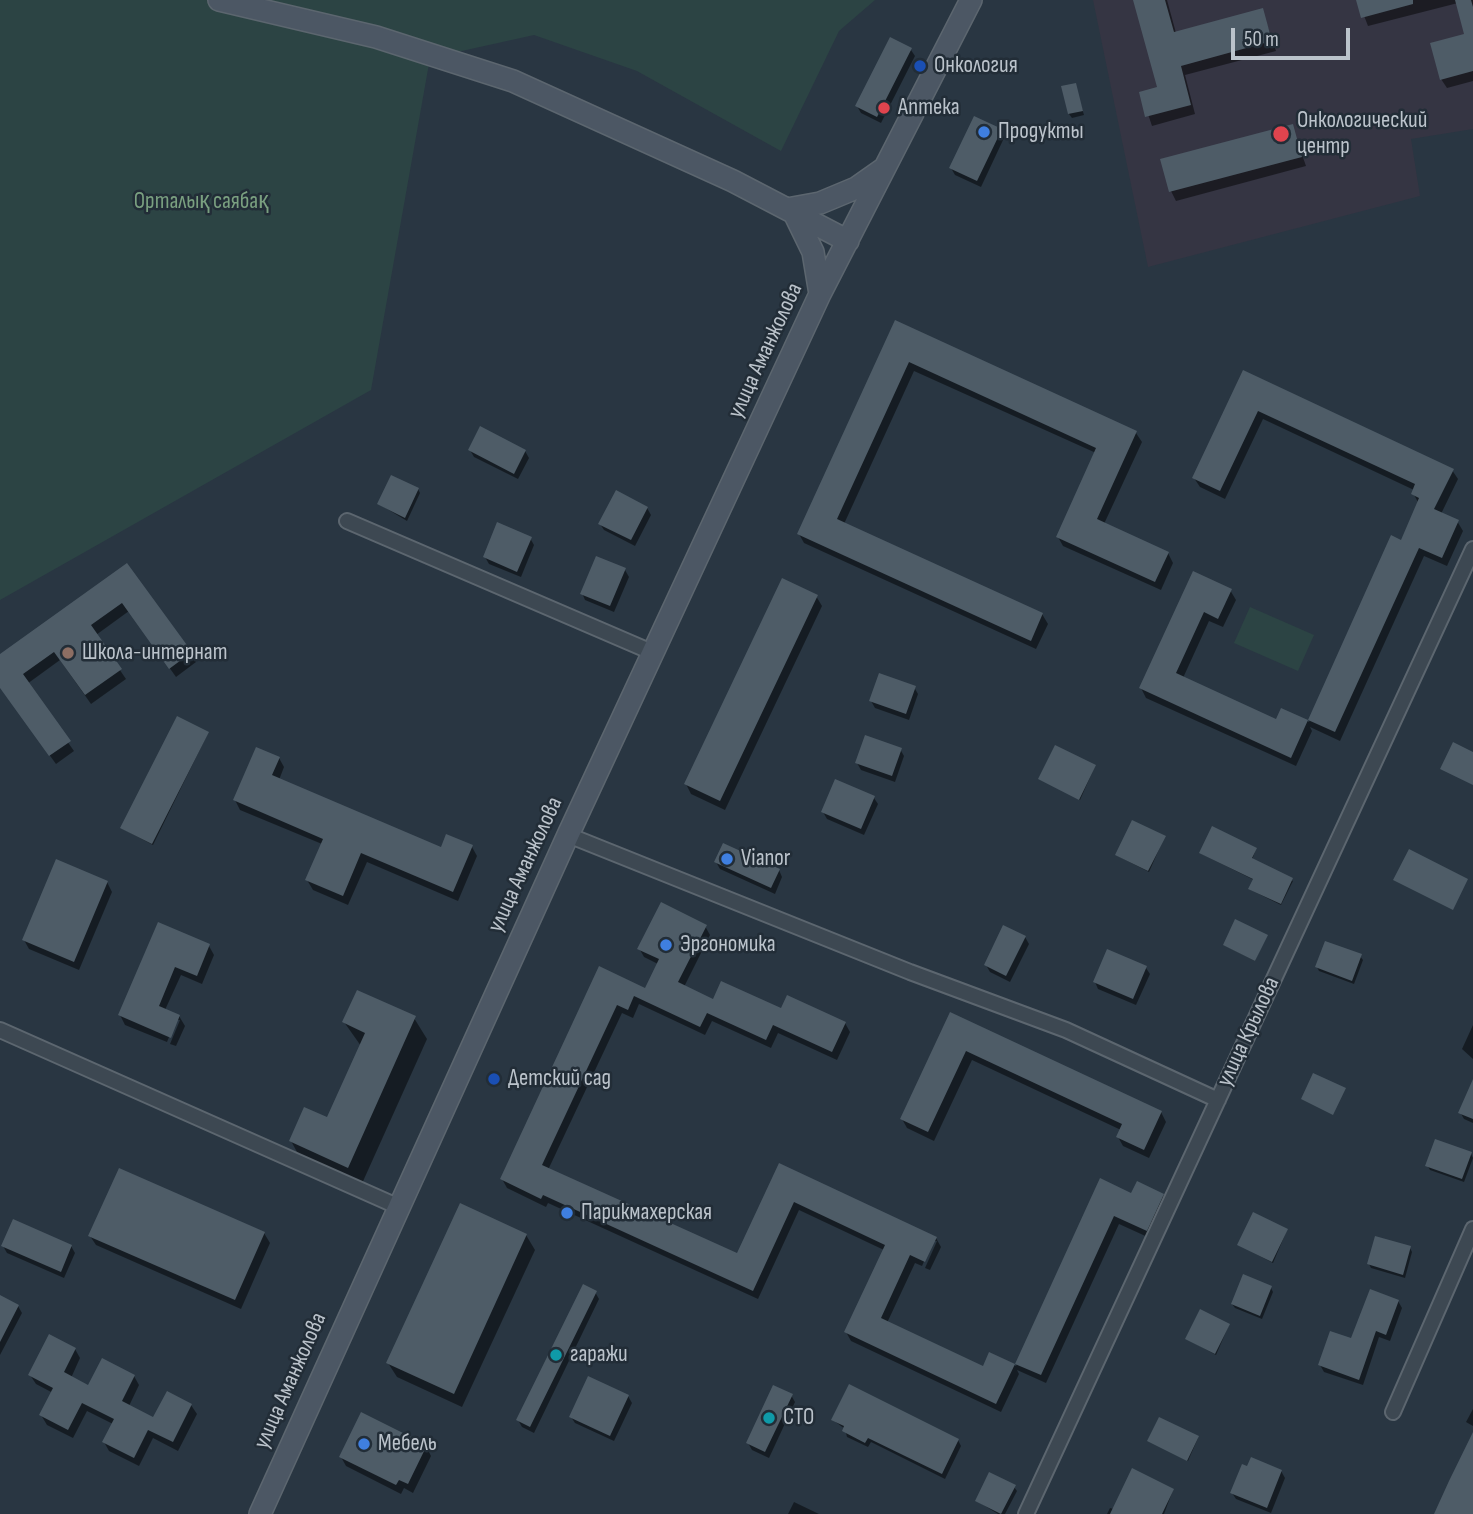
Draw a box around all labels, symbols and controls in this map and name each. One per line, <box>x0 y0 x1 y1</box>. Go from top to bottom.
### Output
scale bar <box>1235 14 1354 58</box>
text: 50 m <box>1244 27 1279 52</box>
place label: Онкология <box>934 52 1018 80</box>
marker: Онкология <box>912 58 928 74</box>
place label: Аптека <box>898 94 960 122</box>
marker: Аптека <box>876 100 892 116</box>
place label: Онкологический центр <box>1297 107 1427 161</box>
place label: Продукты <box>998 118 1084 146</box>
marker: Продукты <box>976 124 992 140</box>
marker: Онкологический центр <box>1271 124 1291 144</box>
park label: Орталық саябақ <box>134 188 268 216</box>
street label: улица Аманжолова <box>723 279 809 423</box>
place label: Школа-интернат <box>82 639 227 667</box>
marker: Школа-интернат <box>60 645 76 661</box>
street label: улица Аманжолова <box>483 793 569 937</box>
place label: Vianor <box>741 845 790 873</box>
marker: Vianor <box>719 851 735 867</box>
place label: Эргономика <box>680 931 776 959</box>
marker: Эргономика <box>658 937 674 953</box>
street label: улица Крылова <box>1212 973 1286 1091</box>
place label: Детский сад <box>508 1065 611 1093</box>
marker: Детский сад <box>486 1071 502 1087</box>
place label: Парикмахерская <box>581 1199 712 1227</box>
marker: Парикмахерская <box>559 1205 575 1221</box>
street label: улица Аманжолова <box>249 1309 333 1453</box>
place label: гаражи <box>570 1341 628 1369</box>
marker: гаражи <box>548 1347 564 1363</box>
place label: СТО <box>783 1404 814 1432</box>
marker: СТО <box>761 1410 777 1426</box>
place label: Мебель <box>378 1430 437 1458</box>
marker: Мебель <box>356 1436 372 1452</box>

